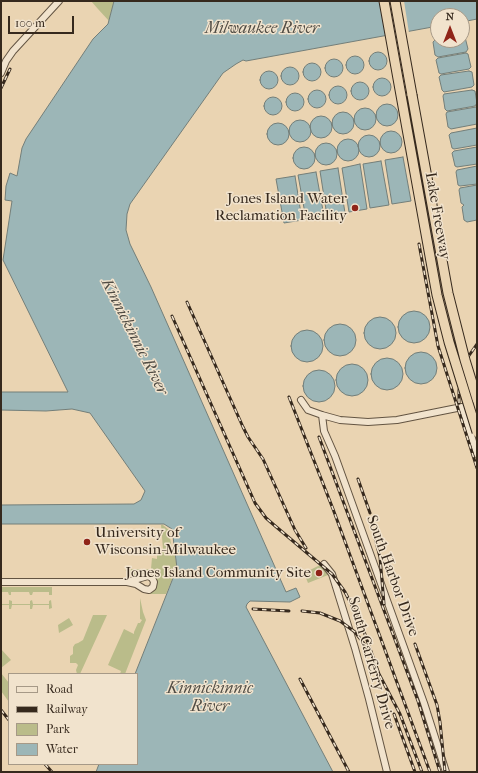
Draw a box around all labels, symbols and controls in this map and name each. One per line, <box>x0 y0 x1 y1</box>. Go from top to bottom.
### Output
scale bar <box>10 8 76 34</box>
north arrow <box>430 8 470 48</box>
text: N <box>446 10 454 23</box>
text: 100 m <box>15 16 45 30</box>
water label: Milwaukee River <box>205 19 319 39</box>
street label: Lake Freeway <box>420 171 454 261</box>
place label: Jones Island Water Reclamation Facility <box>215 190 347 225</box>
marker: Jones Island Water Reclamation Facility <box>350 203 360 213</box>
water label: Kinnickinnic River <box>96 276 172 398</box>
street label: South Harbor Drive <box>362 513 422 639</box>
place label: University of Wisconsin-Milwaukee <box>95 524 236 559</box>
marker: University of Wisconsin-Milwaukee <box>82 537 92 547</box>
place label: Jones Island Community Site <box>126 564 311 582</box>
marker: Jones Island Community Site <box>314 568 324 578</box>
street label: South Carferry Drive <box>343 595 399 731</box>
legend <box>8 673 138 765</box>
water label: Kinnickinnic River <box>167 679 253 717</box>
text: Road <box>46 682 73 696</box>
text: Railway <box>46 702 88 716</box>
text: Park <box>46 722 70 736</box>
text: Water <box>46 742 78 756</box>

